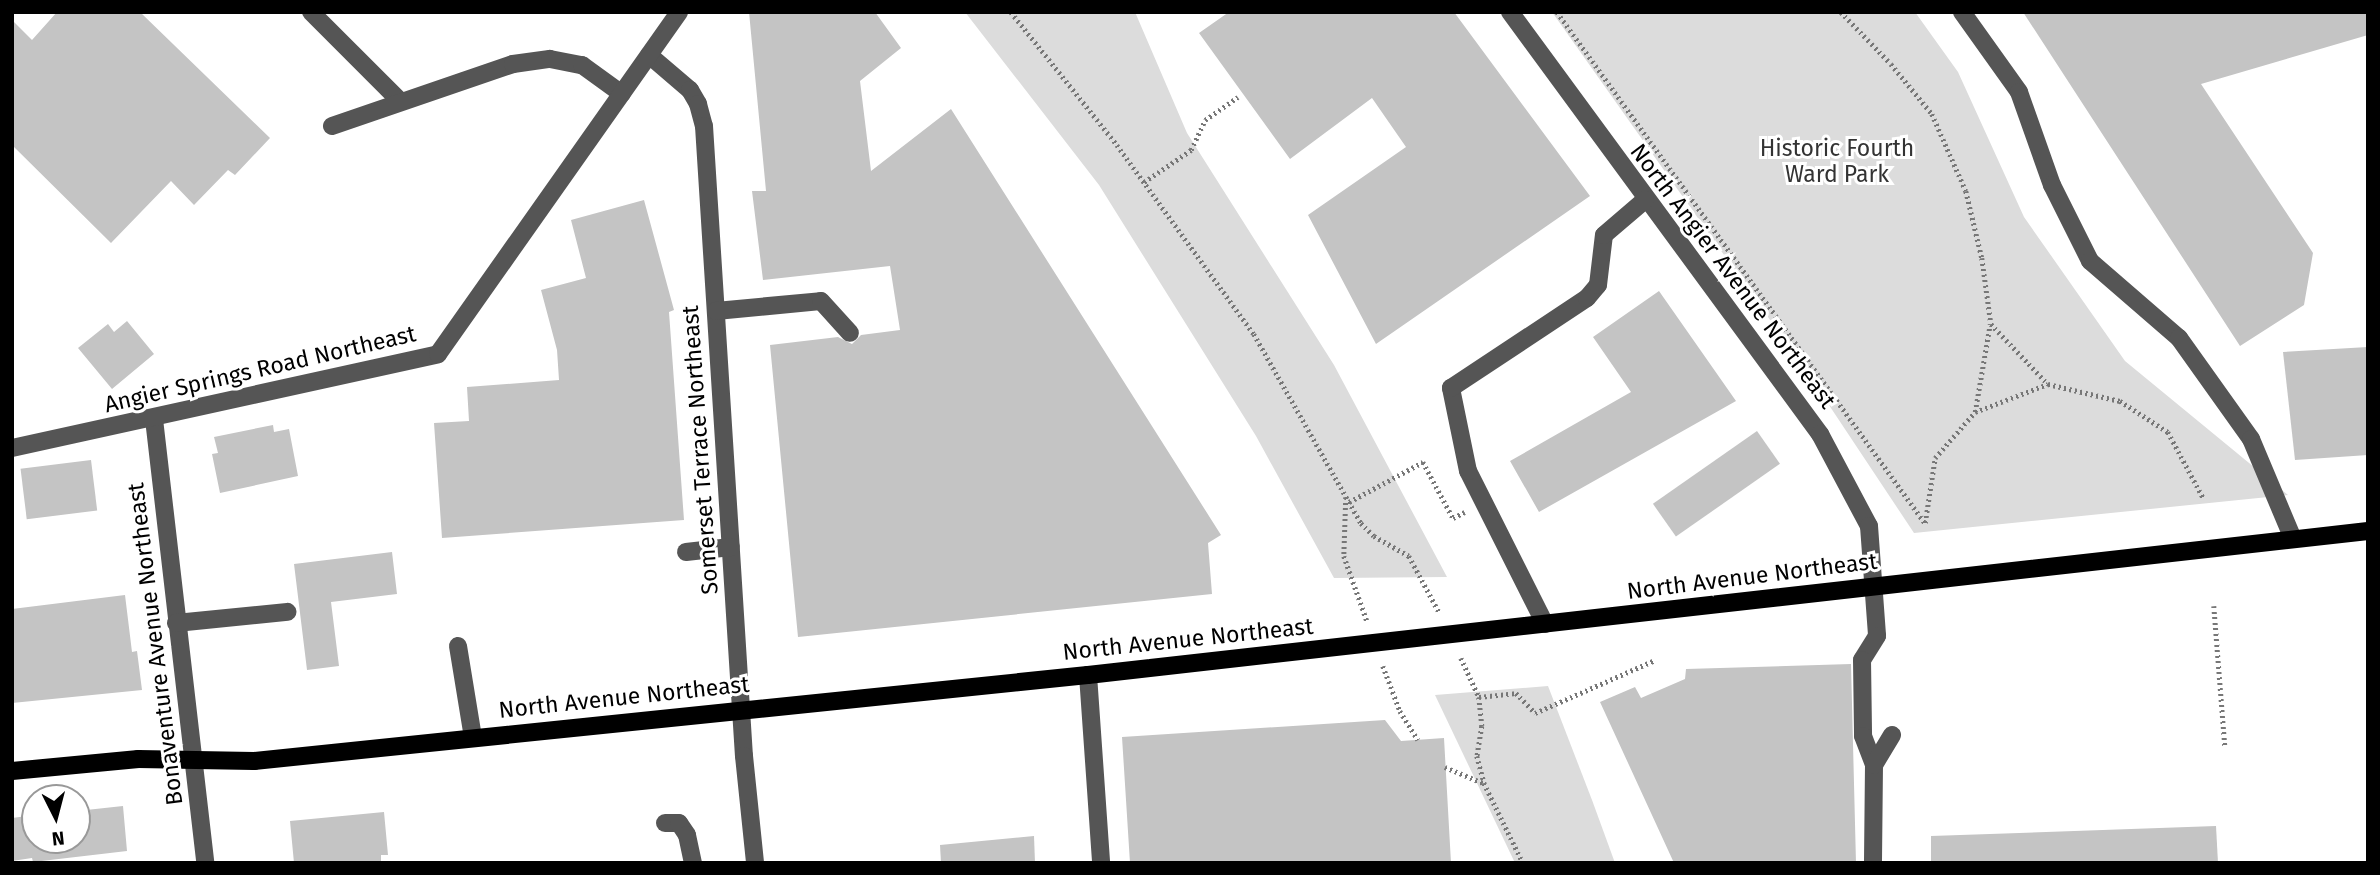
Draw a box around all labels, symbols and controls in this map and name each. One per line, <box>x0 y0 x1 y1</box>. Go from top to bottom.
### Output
park label: Historic Fourth Ward Park <box>1760 134 1914 188</box>
street label: North Angier Avenue Northeast <box>1624 138 1842 414</box>
street label: Somerset Terrace Northeast <box>676 305 724 595</box>
street label: Angier Springs Road Northeast <box>102 320 418 418</box>
street label: Bonaventure Avenue Northeast <box>122 481 188 807</box>
street label: North Avenue Northeast <box>1625 547 1879 605</box>
street label: North Avenue Northeast <box>1061 612 1315 666</box>
street label: North Avenue Northeast <box>497 670 751 724</box>
north arrow <box>21 784 91 854</box>
text: N <box>51 826 66 850</box>

